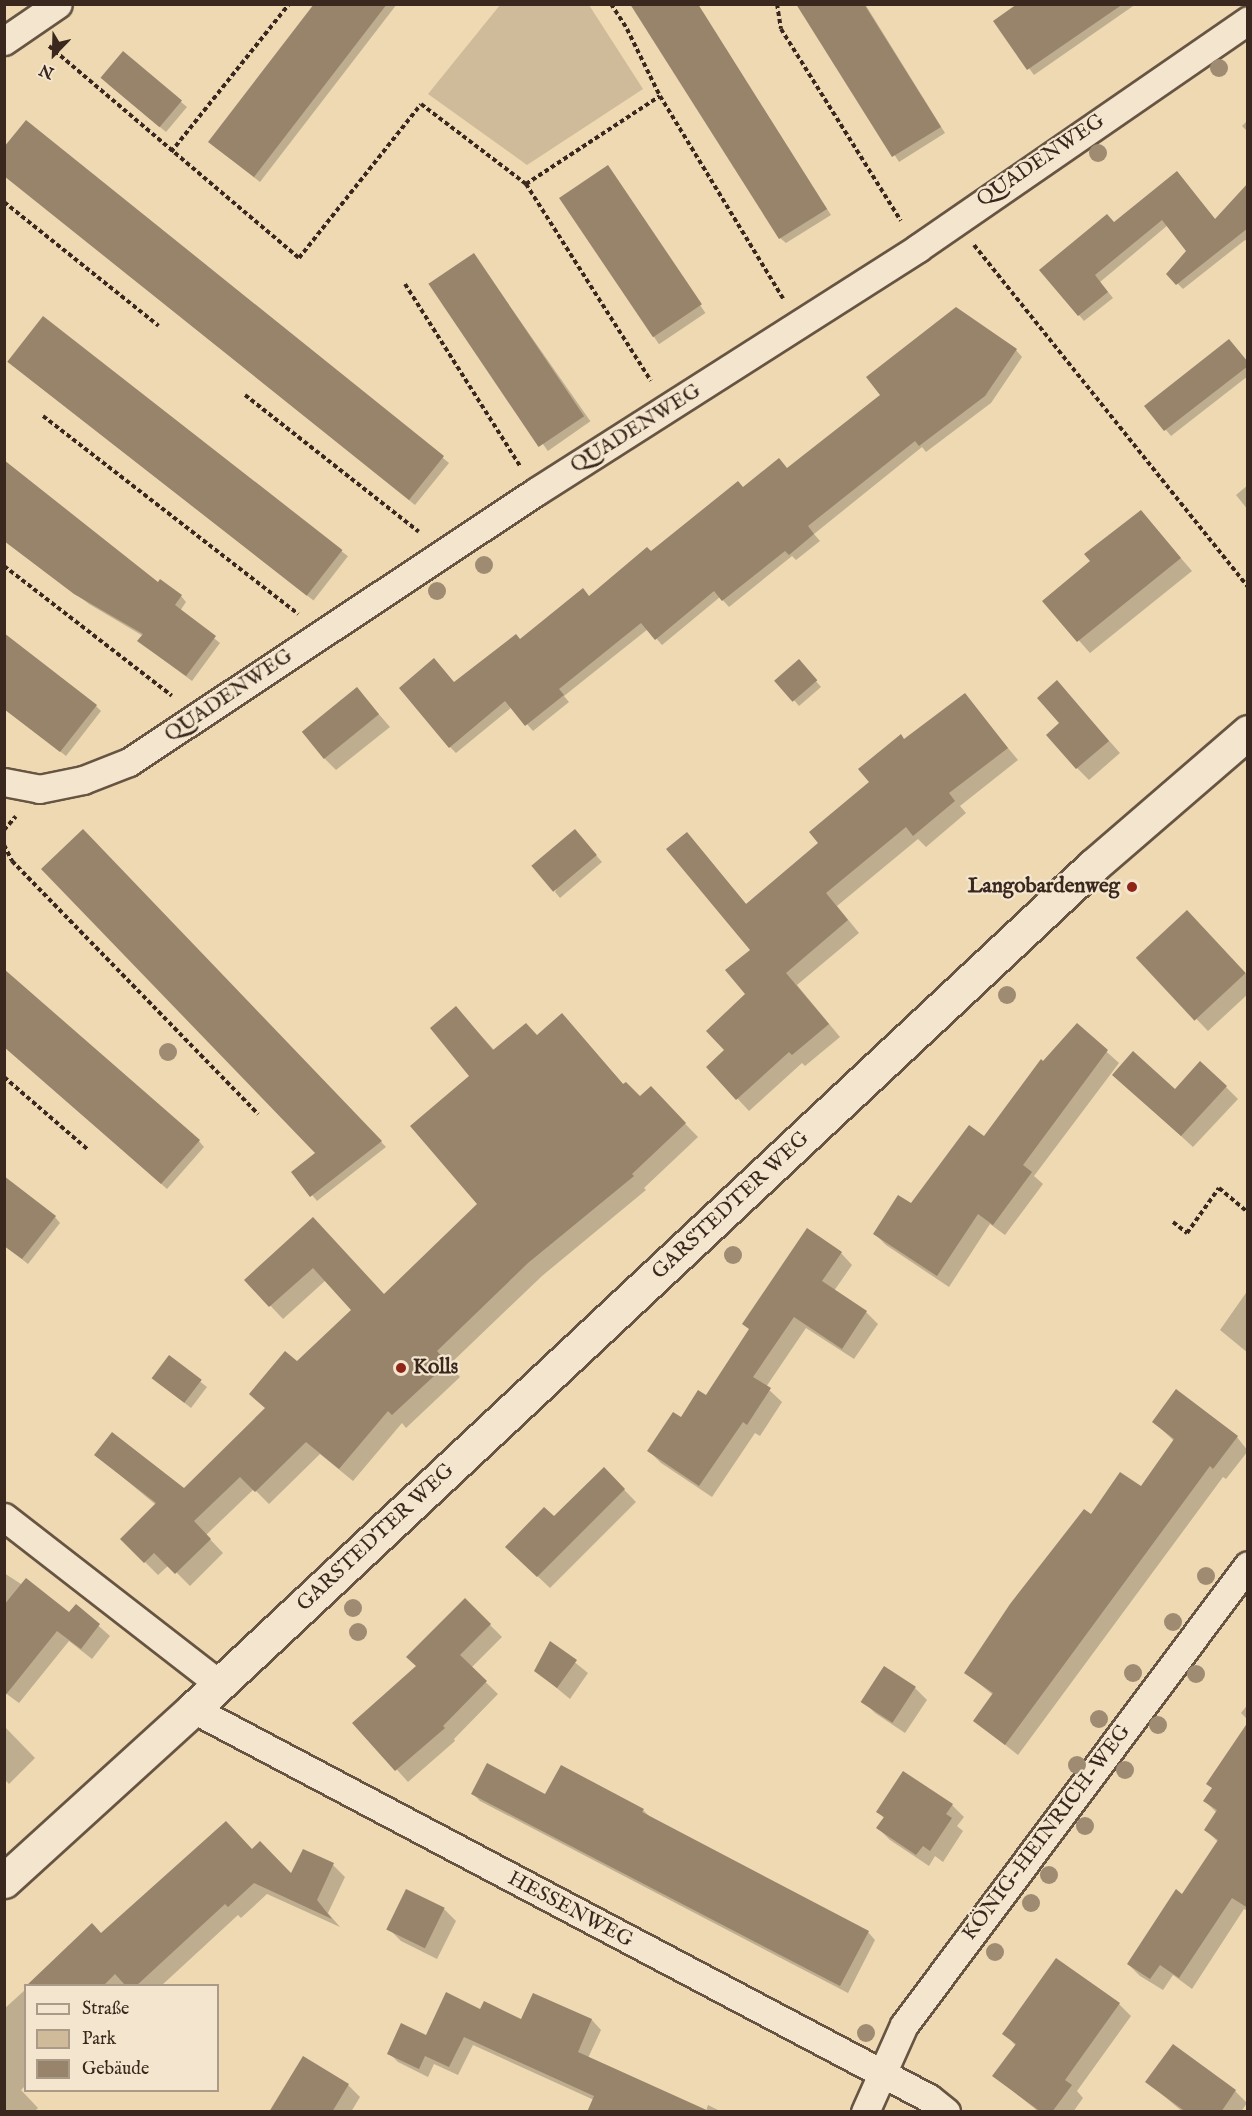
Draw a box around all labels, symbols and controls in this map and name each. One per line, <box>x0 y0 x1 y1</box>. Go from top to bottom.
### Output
north arrow <box>24 24 84 84</box>
text: N <box>37 59 57 82</box>
street label: QUADENWEG <box>972 109 1110 213</box>
street label: QUADENWEG <box>566 379 706 479</box>
street label: QUADENWEG <box>160 644 298 748</box>
place label: Langobardenweg <box>968 874 1120 900</box>
marker: Langobardenweg <box>1125 880 1139 894</box>
street label: GARSTEDTER WEG <box>647 1127 815 1285</box>
place label: Kolls <box>413 1355 458 1381</box>
marker: Kolls <box>394 1361 408 1375</box>
street label: GARSTEDTER WEG <box>292 1459 460 1617</box>
street label: KÖNIG-HEINRICH-WEG <box>958 1720 1136 1946</box>
street label: HESSENWEG <box>503 1866 637 1954</box>
legend <box>24 1984 219 2092</box>
text: Straße <box>82 1998 129 2021</box>
text: Park <box>82 2028 116 2051</box>
text: Gebäude <box>82 2058 149 2081</box>

